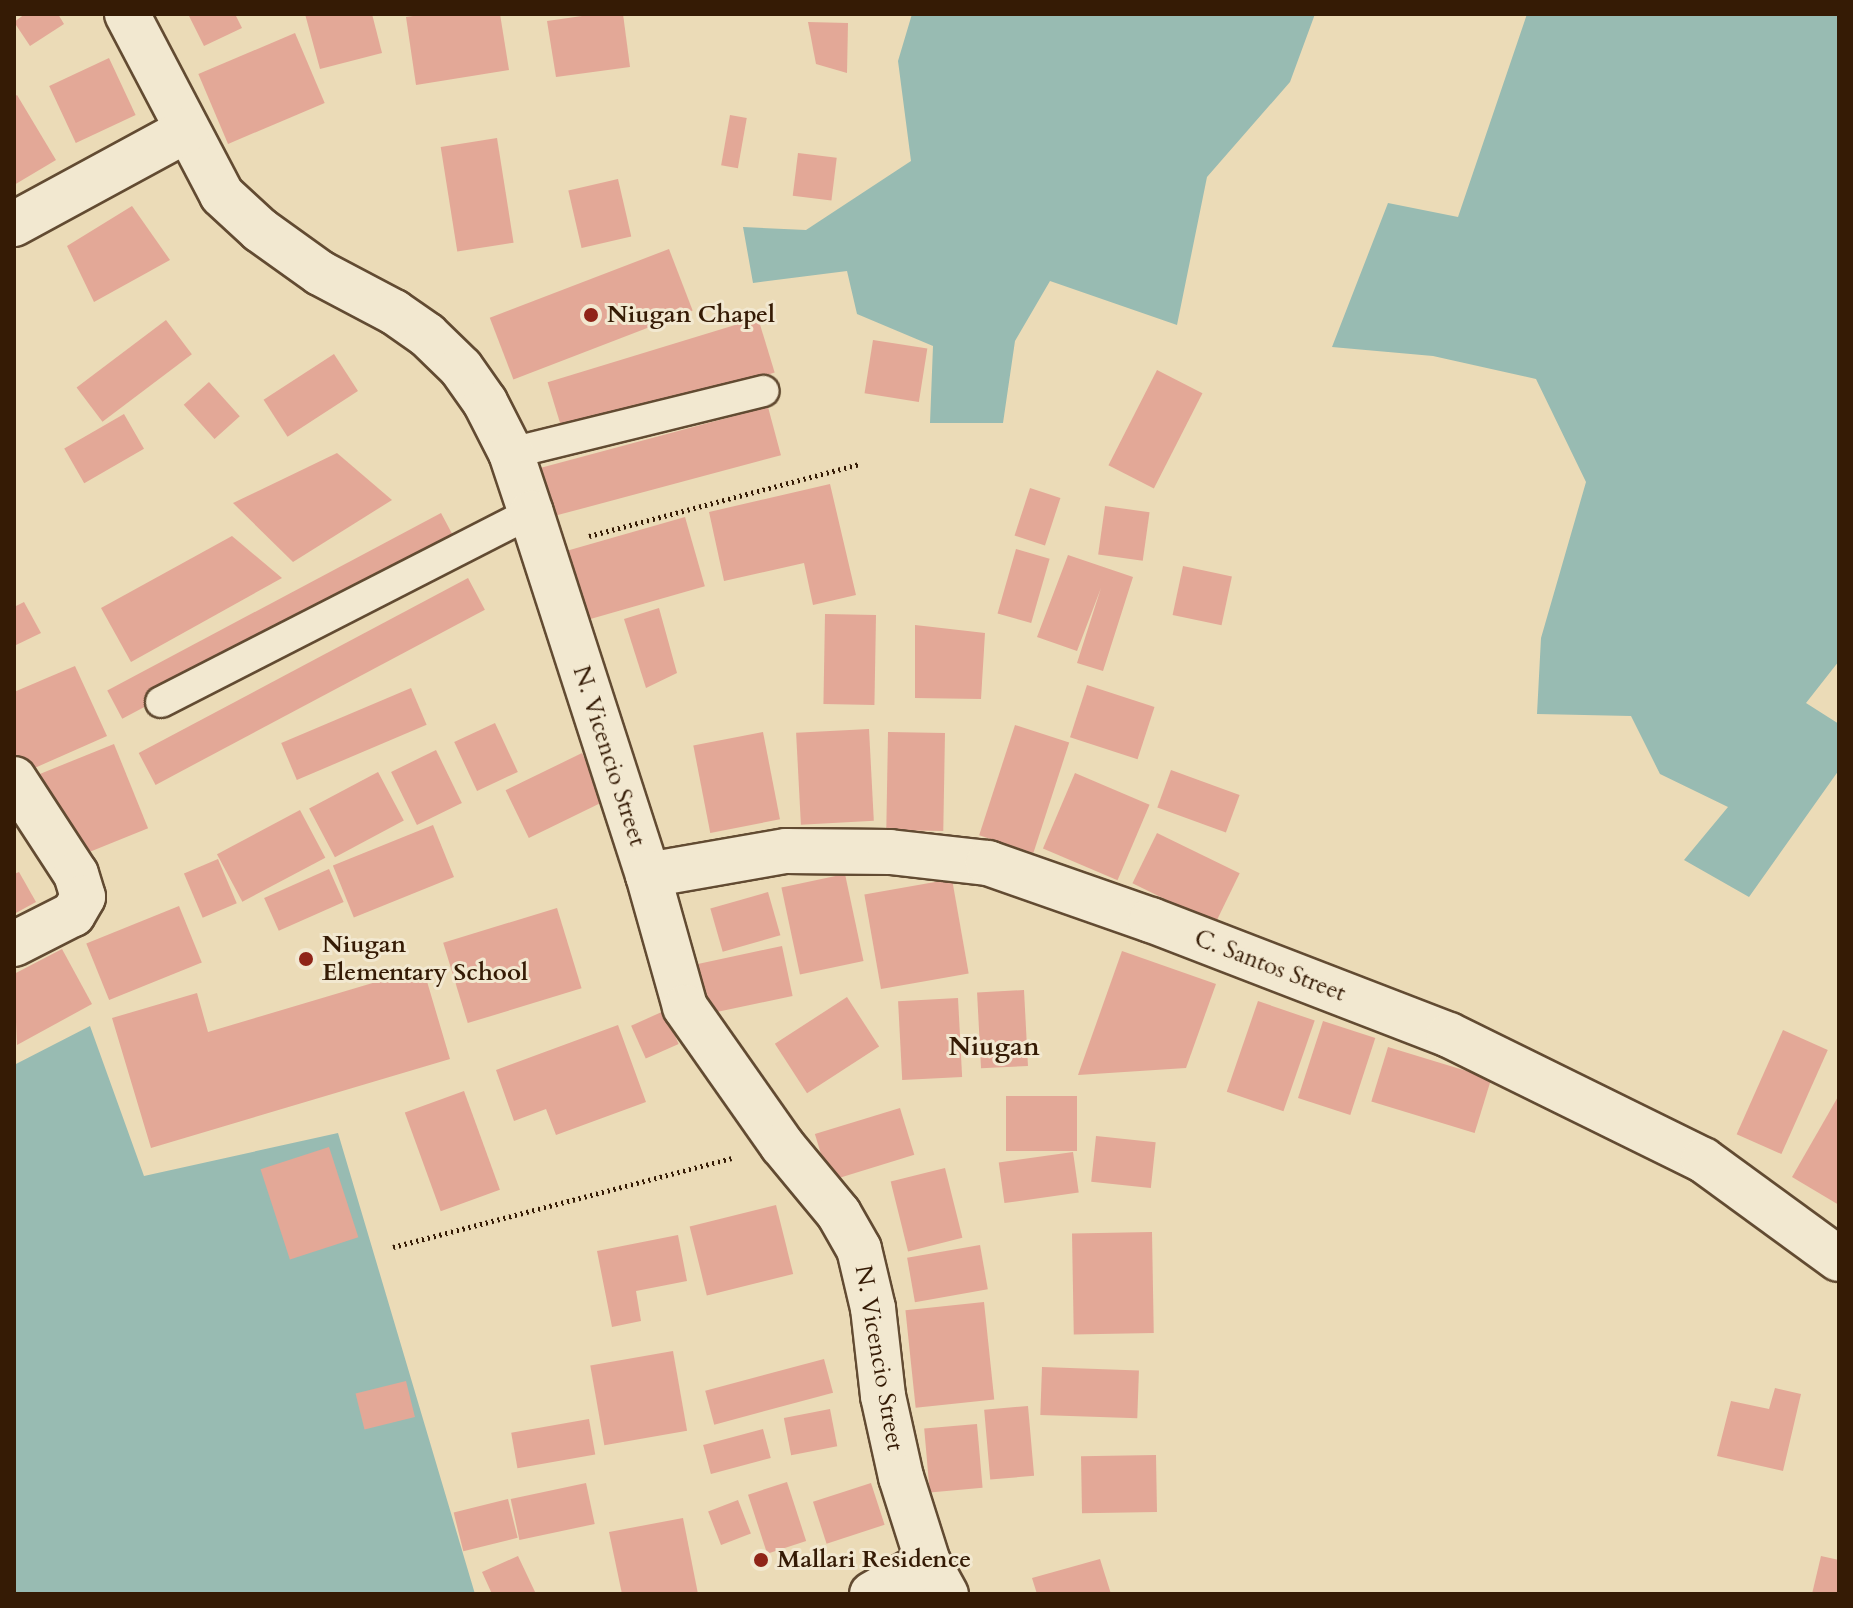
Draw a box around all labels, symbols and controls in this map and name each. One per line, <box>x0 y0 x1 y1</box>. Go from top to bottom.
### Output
place label: Niugan Chapel <box>607 301 775 329</box>
marker: Niugan Chapel <box>582 306 600 324</box>
street label: N. Vicencio Street <box>566 662 652 850</box>
street label: C. Santos Street <box>1190 924 1350 1008</box>
place label: Niugan Elementary School <box>322 931 528 987</box>
marker: Niugan Elementary School <box>297 950 315 968</box>
district label: Niugan <box>948 1031 1040 1063</box>
street label: N. Vicencio Street <box>849 1263 909 1453</box>
place label: Mallari Residence <box>777 1546 971 1574</box>
marker: Mallari Residence <box>752 1551 770 1569</box>

